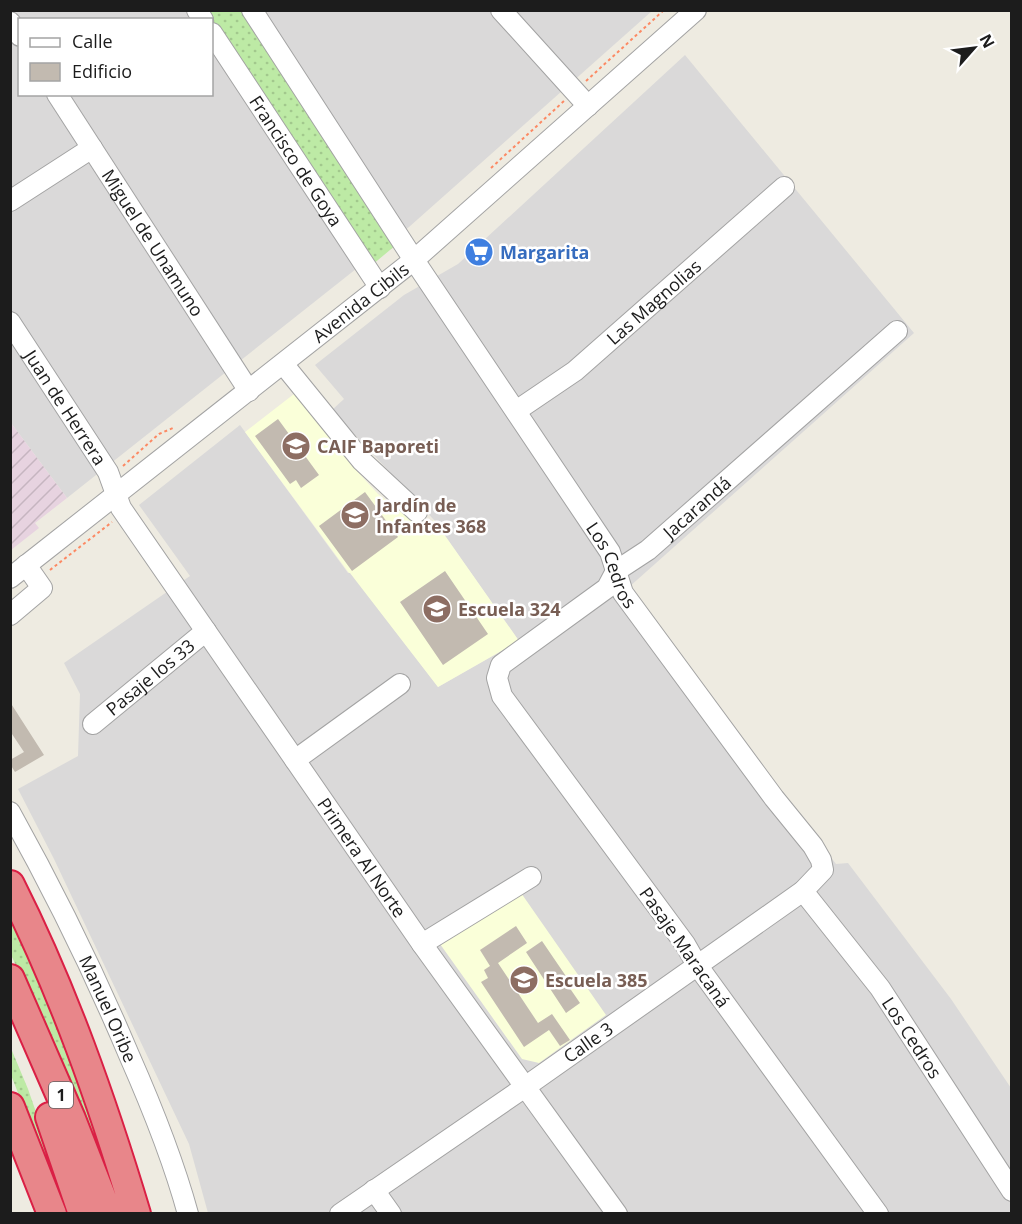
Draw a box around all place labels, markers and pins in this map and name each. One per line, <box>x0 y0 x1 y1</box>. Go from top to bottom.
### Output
supermarket icon: Margarita <box>463 236 495 268</box>
place label: Margarita <box>500 240 589 264</box>
school or university icon: CAIF Baporeti <box>280 430 312 462</box>
place label: CAIF Baporeti <box>317 434 439 458</box>
place label: Jardín de Infantes 368 <box>374 493 486 538</box>
school or university icon: Jardín de Infantes 368 <box>339 499 371 531</box>
school or university icon: Escuela 324 <box>421 593 453 625</box>
place label: Escuela 324 <box>458 597 561 621</box>
school or university icon: Escuela 385 <box>508 964 540 996</box>
place label: Escuela 385 <box>545 968 648 992</box>

